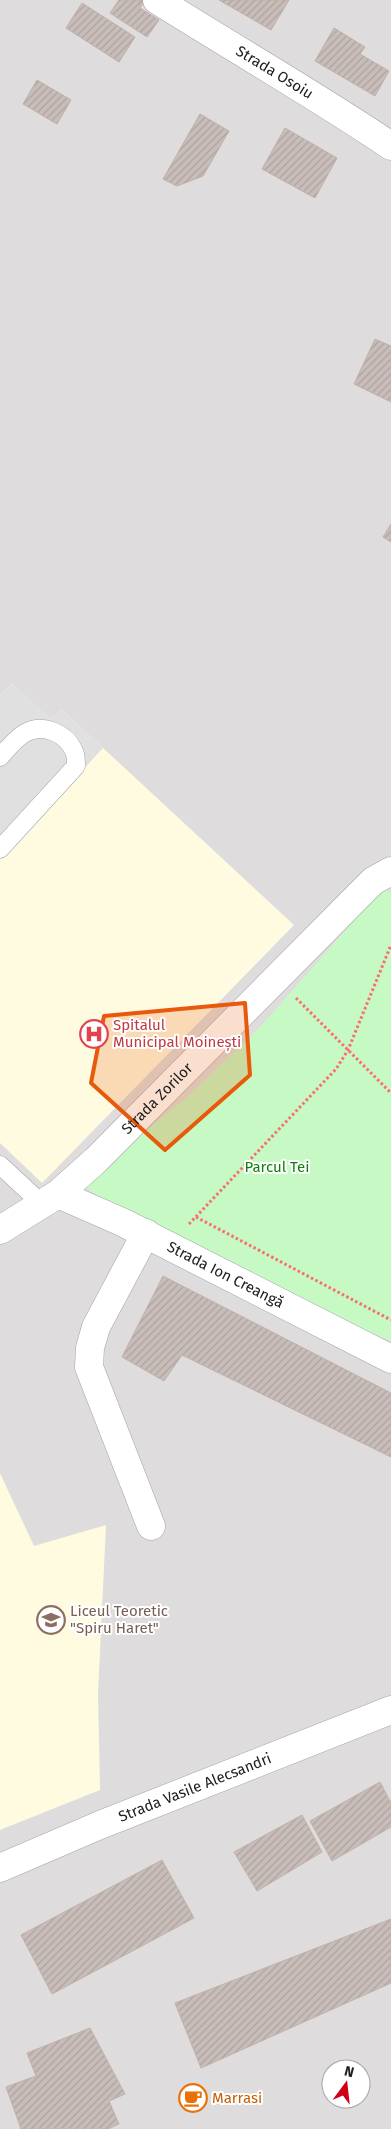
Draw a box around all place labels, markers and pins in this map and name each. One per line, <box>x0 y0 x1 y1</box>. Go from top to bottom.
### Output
place label: Spitalul Municipal Moinești <box>113 1016 241 1052</box>
hospital icon: Spitalul Municipal Moinești <box>79 1019 109 1049</box>
place label: Liceul Teoretic "Spiru Haret" <box>70 1602 168 1637</box>
school or university icon: Liceul Teoretic "Spiru Haret" <box>36 1605 66 1635</box>
cafe icon: Marrasi <box>178 2083 208 2113</box>
place label: Marrasi <box>212 2089 262 2107</box>

